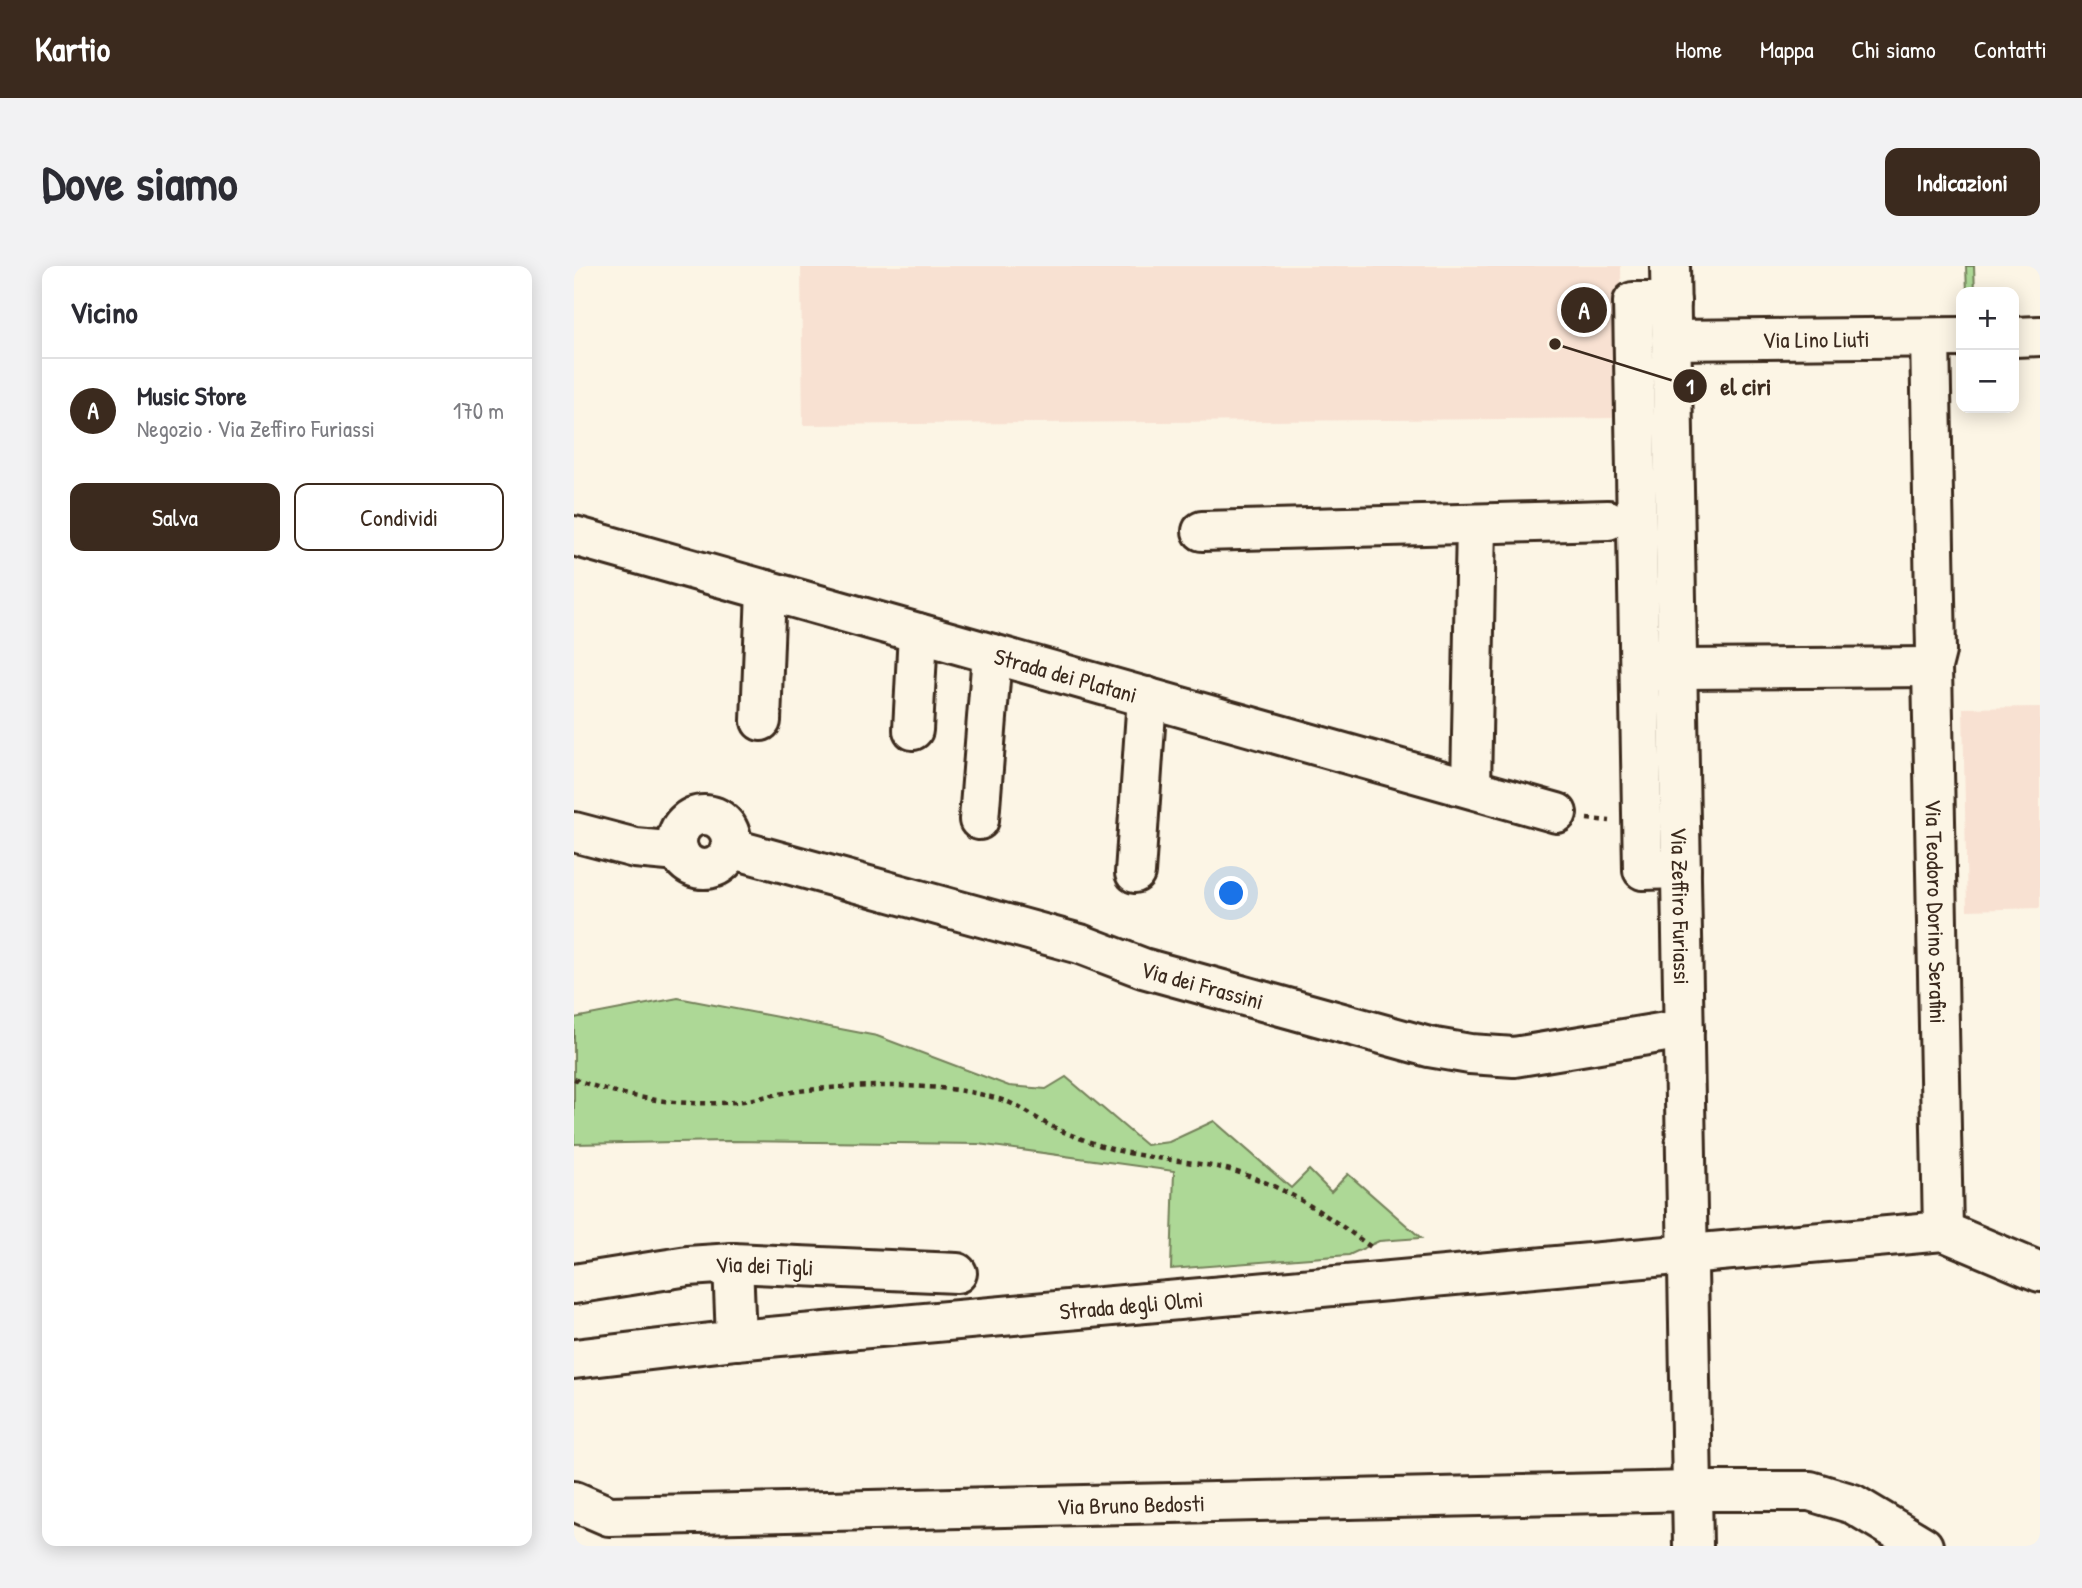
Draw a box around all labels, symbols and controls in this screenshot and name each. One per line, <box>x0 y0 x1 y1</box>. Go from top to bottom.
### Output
text: Kartio <box>35 27 110 71</box>
text: Home <box>1675 33 1722 65</box>
text: Mappa <box>1760 33 1814 65</box>
text: Chi siamo <box>1852 33 1936 65</box>
text: Contatti <box>1974 33 2047 65</box>
button: Indicazioni <box>1885 148 2040 216</box>
text: Dove siamo <box>42 149 238 215</box>
pin: A <box>1561 284 1607 336</box>
map controls <box>1956 287 2019 413</box>
button: + <box>1956 287 2019 350</box>
text: Vicino <box>70 292 138 332</box>
street label: Via Lino Liuti <box>1762 322 1870 355</box>
button: − <box>1956 350 2019 413</box>
callout: el ciri <box>1672 364 1786 409</box>
text: el ciri <box>1721 370 1771 402</box>
text: 1 <box>1686 372 1694 401</box>
text: Music Store <box>137 378 247 413</box>
text: A <box>87 395 99 426</box>
text: 170 m <box>453 395 504 426</box>
text: Negozio · Via Zeffiro Furiassi <box>137 413 375 444</box>
button: Salva <box>70 483 280 551</box>
button: Condividi <box>294 483 504 551</box>
street label: Strada dei Platani <box>991 640 1141 709</box>
street label: Via Teodoro Dorino Serafini <box>1919 799 1954 1024</box>
street label: Via Zeffiro Furiassi <box>1665 827 1698 985</box>
your location <box>1214 876 1248 910</box>
street label: Via dei Frassini <box>1138 953 1267 1016</box>
street label: Via dei Tigli <box>714 1248 814 1282</box>
street label: Strada degli Olmi <box>1058 1282 1205 1326</box>
street label: Via Bruno Bedosti <box>1056 1487 1205 1521</box>

